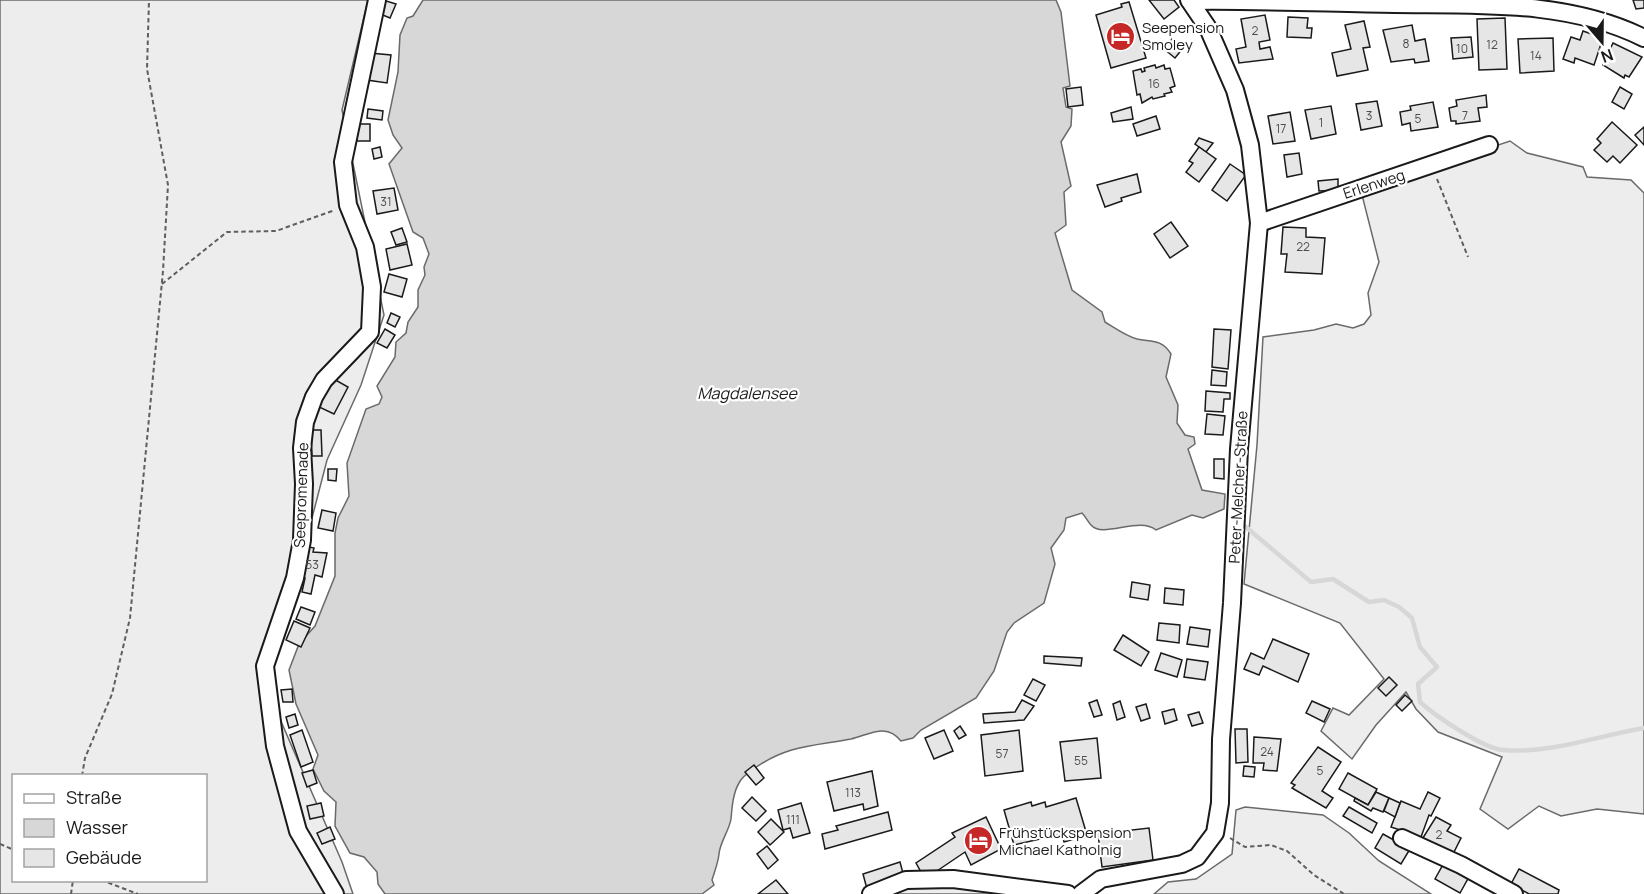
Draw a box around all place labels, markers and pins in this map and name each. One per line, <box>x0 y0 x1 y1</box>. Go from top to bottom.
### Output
place label: Seepension Smoley <box>1142 17 1224 55</box>
hotel icon: Seepension Smoley <box>1105 20 1137 52</box>
place label: Frühstückspension Michael Katholnig <box>999 822 1132 860</box>
hotel icon: Frühstückspension Michael Katholnig <box>962 825 994 857</box>

